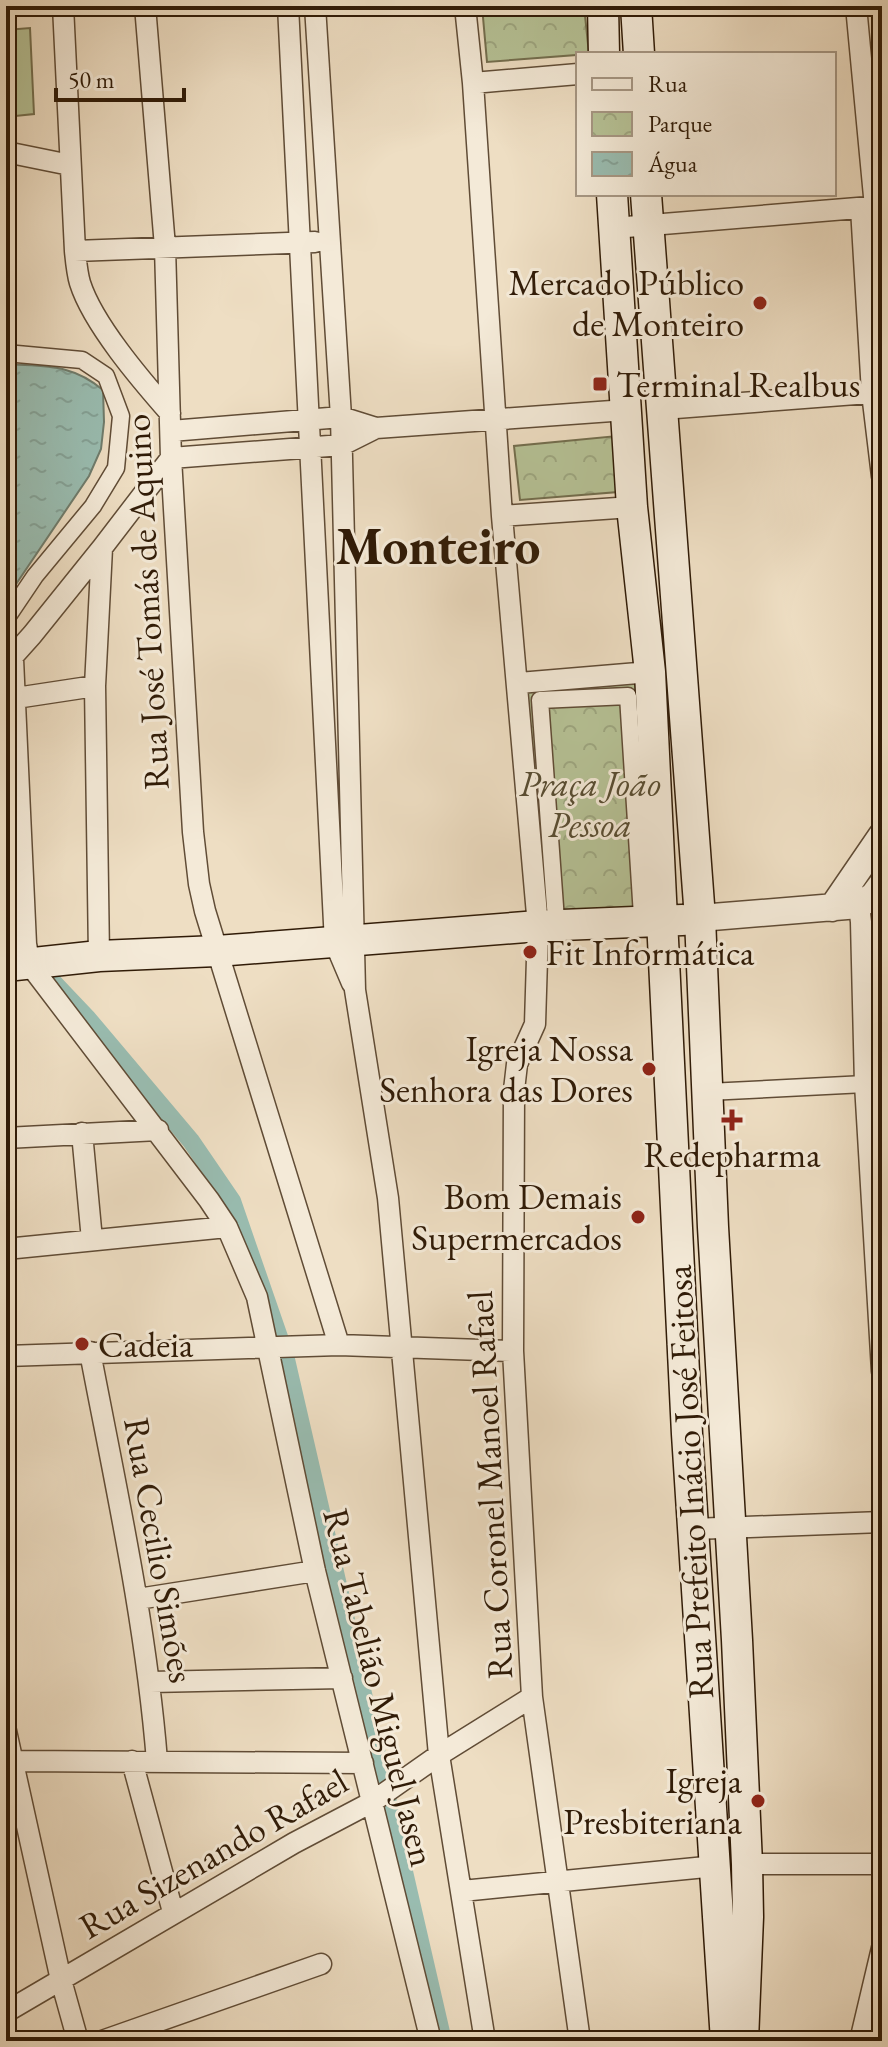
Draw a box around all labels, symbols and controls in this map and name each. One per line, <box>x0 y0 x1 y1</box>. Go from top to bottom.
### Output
scale bar <box>56 52 184 102</box>
legend <box>576 52 836 196</box>
text: 50 m <box>68 64 115 95</box>
text: Rua <box>648 68 688 99</box>
text: Parque <box>648 108 712 139</box>
text: Água <box>647 148 698 179</box>
place label: Mercado Público de Monteiro <box>508 259 744 347</box>
marker: Mercado Público de Monteiro <box>751 294 769 312</box>
place label: Terminal Realbus <box>616 361 860 408</box>
marker: Terminal Realbus <box>591 375 609 393</box>
street label: Rua José Tomás de Aquino <box>113 413 180 791</box>
district label: Monteiro <box>336 512 540 579</box>
park label: Praça João Pessoa <box>519 760 661 848</box>
place label: Fit Informática <box>546 929 755 976</box>
marker: Fit Informática <box>521 943 539 961</box>
place label: Igreja Nossa Senhora das Dores <box>379 1025 634 1113</box>
marker: Igreja Nossa Senhora das Dores <box>640 1060 658 1078</box>
marker: Redepharma <box>723 1111 741 1129</box>
place label: Redepharma <box>643 1131 821 1178</box>
place label: Bom Demais Supermercados <box>411 1173 622 1261</box>
marker: Bom Demais Supermercados <box>629 1208 647 1226</box>
street label: Rua Prefeito Inácio José Feitosa <box>655 1263 724 1700</box>
street label: Rua Coronel Manoel Rafael <box>456 1290 523 1680</box>
place label: Cadeia <box>98 1321 194 1368</box>
marker: Cadeia <box>73 1335 91 1353</box>
street label: Rua Cecilio Simões <box>113 1414 206 1686</box>
street label: Rua Tabelião Miguel Jasen <box>312 1503 447 1871</box>
street label: Rua Sizenando Rafael <box>70 1757 356 1949</box>
place label: Igreja Presbiteriana <box>563 1757 743 1845</box>
marker: Igreja Presbiteriana <box>749 1792 767 1810</box>

